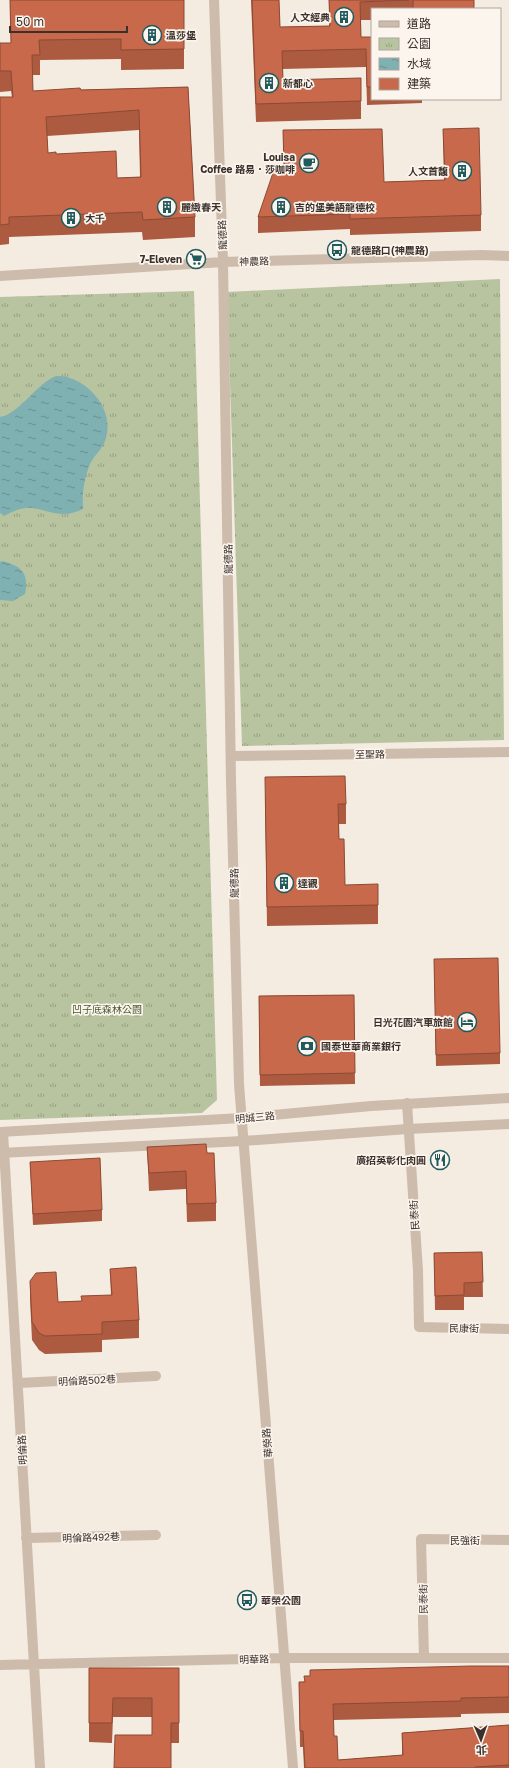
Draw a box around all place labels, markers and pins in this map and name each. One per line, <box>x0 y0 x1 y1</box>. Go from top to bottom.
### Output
building icon: 人文經典 <box>333 6 355 28</box>
place label: 人文經典 <box>290 11 330 23</box>
building icon: 溫莎堡 <box>141 24 163 46</box>
place label: 溫莎堡 <box>166 29 197 41</box>
building icon: 新都心 <box>258 72 280 94</box>
place label: 新都心 <box>283 77 313 89</box>
place label: Louisa Coffee 路易．莎咖啡 <box>200 151 295 175</box>
cafe icon: Louisa Coffee 路易．莎咖啡 <box>298 152 320 174</box>
building icon: 人文首馥 <box>451 160 473 182</box>
place label: 人文首馥 <box>408 165 448 177</box>
building icon: 麗緻春天 <box>156 196 178 218</box>
building icon: 吉的堡美語龍德校 <box>270 196 292 218</box>
place label: 麗緻春天 <box>181 201 222 213</box>
place label: 吉的堡美語龍德校 <box>295 201 375 213</box>
building icon: 大千 <box>60 207 82 229</box>
place label: 大千 <box>85 212 105 224</box>
bus stop icon: 龍德路口(神農路) <box>326 239 348 261</box>
place label: 龍德路口(神農路) <box>351 244 429 256</box>
supermarket icon: 7-Eleven <box>185 248 207 270</box>
place label: 7-Eleven <box>140 253 182 265</box>
building icon: 達觀 <box>273 872 295 894</box>
place label: 達觀 <box>298 877 318 889</box>
hotel icon: 日光花園汽車旅館 <box>456 1011 478 1033</box>
place label: 日光花園汽車旅館 <box>373 1016 453 1028</box>
bank icon: 國泰世華商業銀行 <box>296 1035 318 1057</box>
place label: 國泰世華商業銀行 <box>321 1040 401 1052</box>
restaurant icon: 廣招英彰化肉圓 <box>429 1149 451 1171</box>
place label: 廣招英彰化肉圓 <box>356 1154 426 1166</box>
bus stop icon: 華榮公園 <box>236 1589 258 1611</box>
place label: 華榮公園 <box>261 1594 301 1606</box>

